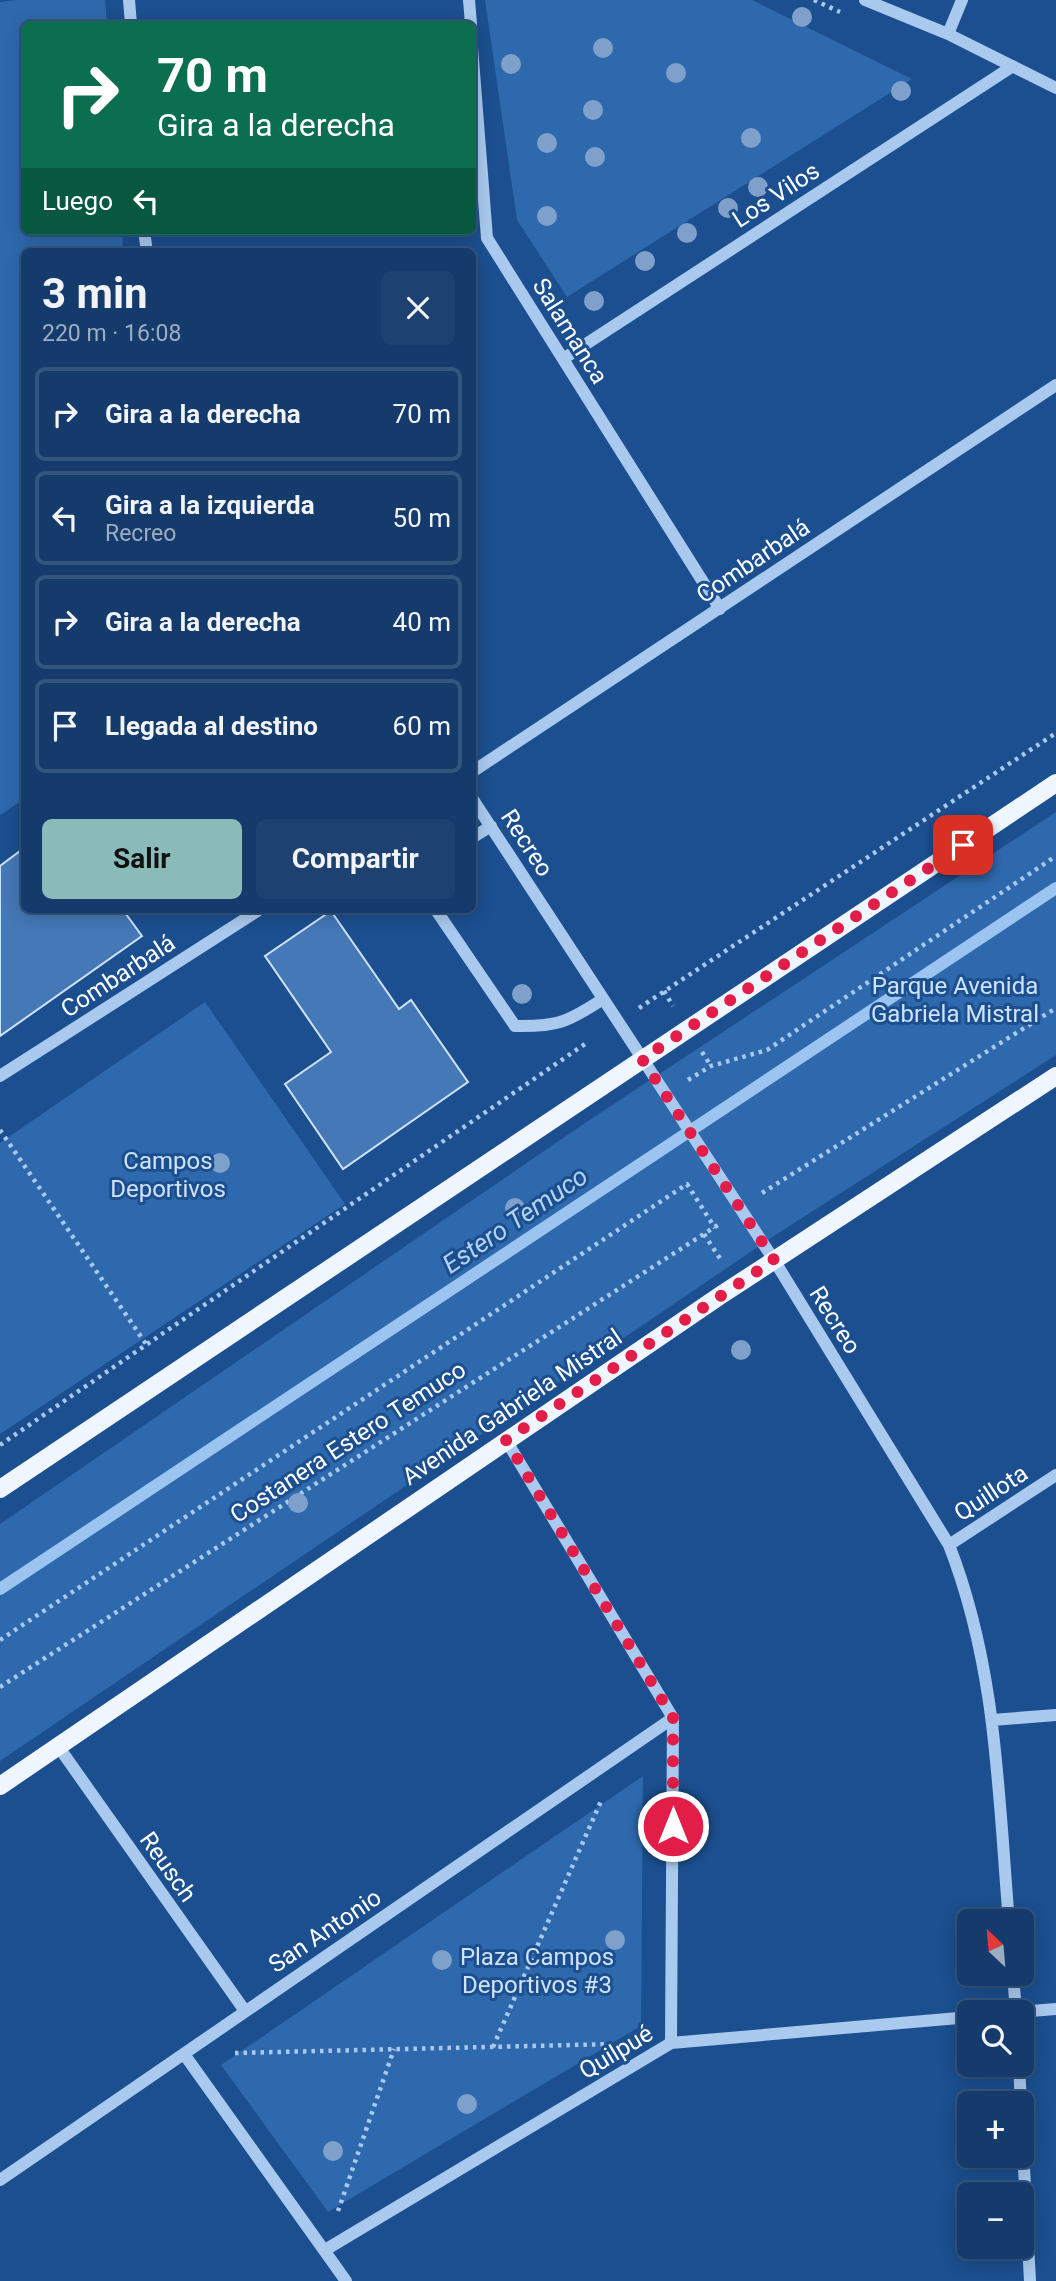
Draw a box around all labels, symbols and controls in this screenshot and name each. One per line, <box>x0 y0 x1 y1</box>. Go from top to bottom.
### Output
text: 70 m <box>157 47 268 104</box>
icon: right <box>42 49 133 140</box>
text: Gira a la derecha <box>157 106 395 144</box>
street label: Los Vilos <box>727 157 825 233</box>
icon: left <box>127 182 165 220</box>
text: Luego <box>42 186 113 216</box>
text: 3 min <box>42 269 148 318</box>
button: close <box>381 271 455 345</box>
street label: Salamanca <box>527 273 613 389</box>
text: 220 m · 16:08 <box>42 320 181 347</box>
icon: right <box>46 395 84 433</box>
text: Gira a la derecha <box>105 399 301 429</box>
text: 70 m <box>393 399 451 429</box>
text: Gira a la izquierda <box>105 490 315 520</box>
icon: left <box>46 499 84 537</box>
text: 50 m <box>393 503 451 533</box>
street label: Combarbalá <box>691 513 815 609</box>
text: Recreo <box>105 520 176 547</box>
icon: right <box>46 603 84 641</box>
text: Gira a la derecha <box>105 607 301 637</box>
text: 40 m <box>393 607 451 637</box>
icon: arrive <box>46 707 84 745</box>
text: Llegada al destino <box>105 711 318 741</box>
text: 60 m <box>393 711 451 741</box>
street label: Recreo <box>495 804 559 882</box>
pin <box>933 815 993 875</box>
button: Salir <box>42 819 242 899</box>
button: Compartir <box>256 819 455 899</box>
icon: arrive <box>944 826 982 864</box>
street label: Combarbalá <box>56 929 180 1023</box>
park label: Parque Avenida Gabriela Mistral <box>871 972 1039 1028</box>
park label: Campos Deportivos <box>110 1147 226 1203</box>
water label: Estero Temuco <box>437 1161 593 1279</box>
street label: Recreo <box>803 1281 867 1359</box>
street label: Avenida Gabriela Mistral <box>397 1323 627 1491</box>
street label: Costanera Estero Temuco <box>225 1355 471 1529</box>
street label: Quillota <box>949 1459 1033 1527</box>
position arrow <box>636 1789 710 1863</box>
street label: Reusch <box>134 1827 202 1907</box>
street label: San Antonio <box>263 1883 387 1979</box>
north arrow <box>957 1909 1034 1986</box>
map controls <box>957 1909 1034 2259</box>
park label: Plaza Campos Deportivos #3 <box>460 1943 614 1999</box>
button: search <box>957 2000 1034 2077</box>
street label: Quilpué <box>574 2019 658 2085</box>
button: + <box>957 2091 1034 2168</box>
button: − <box>957 2182 1034 2259</box>

